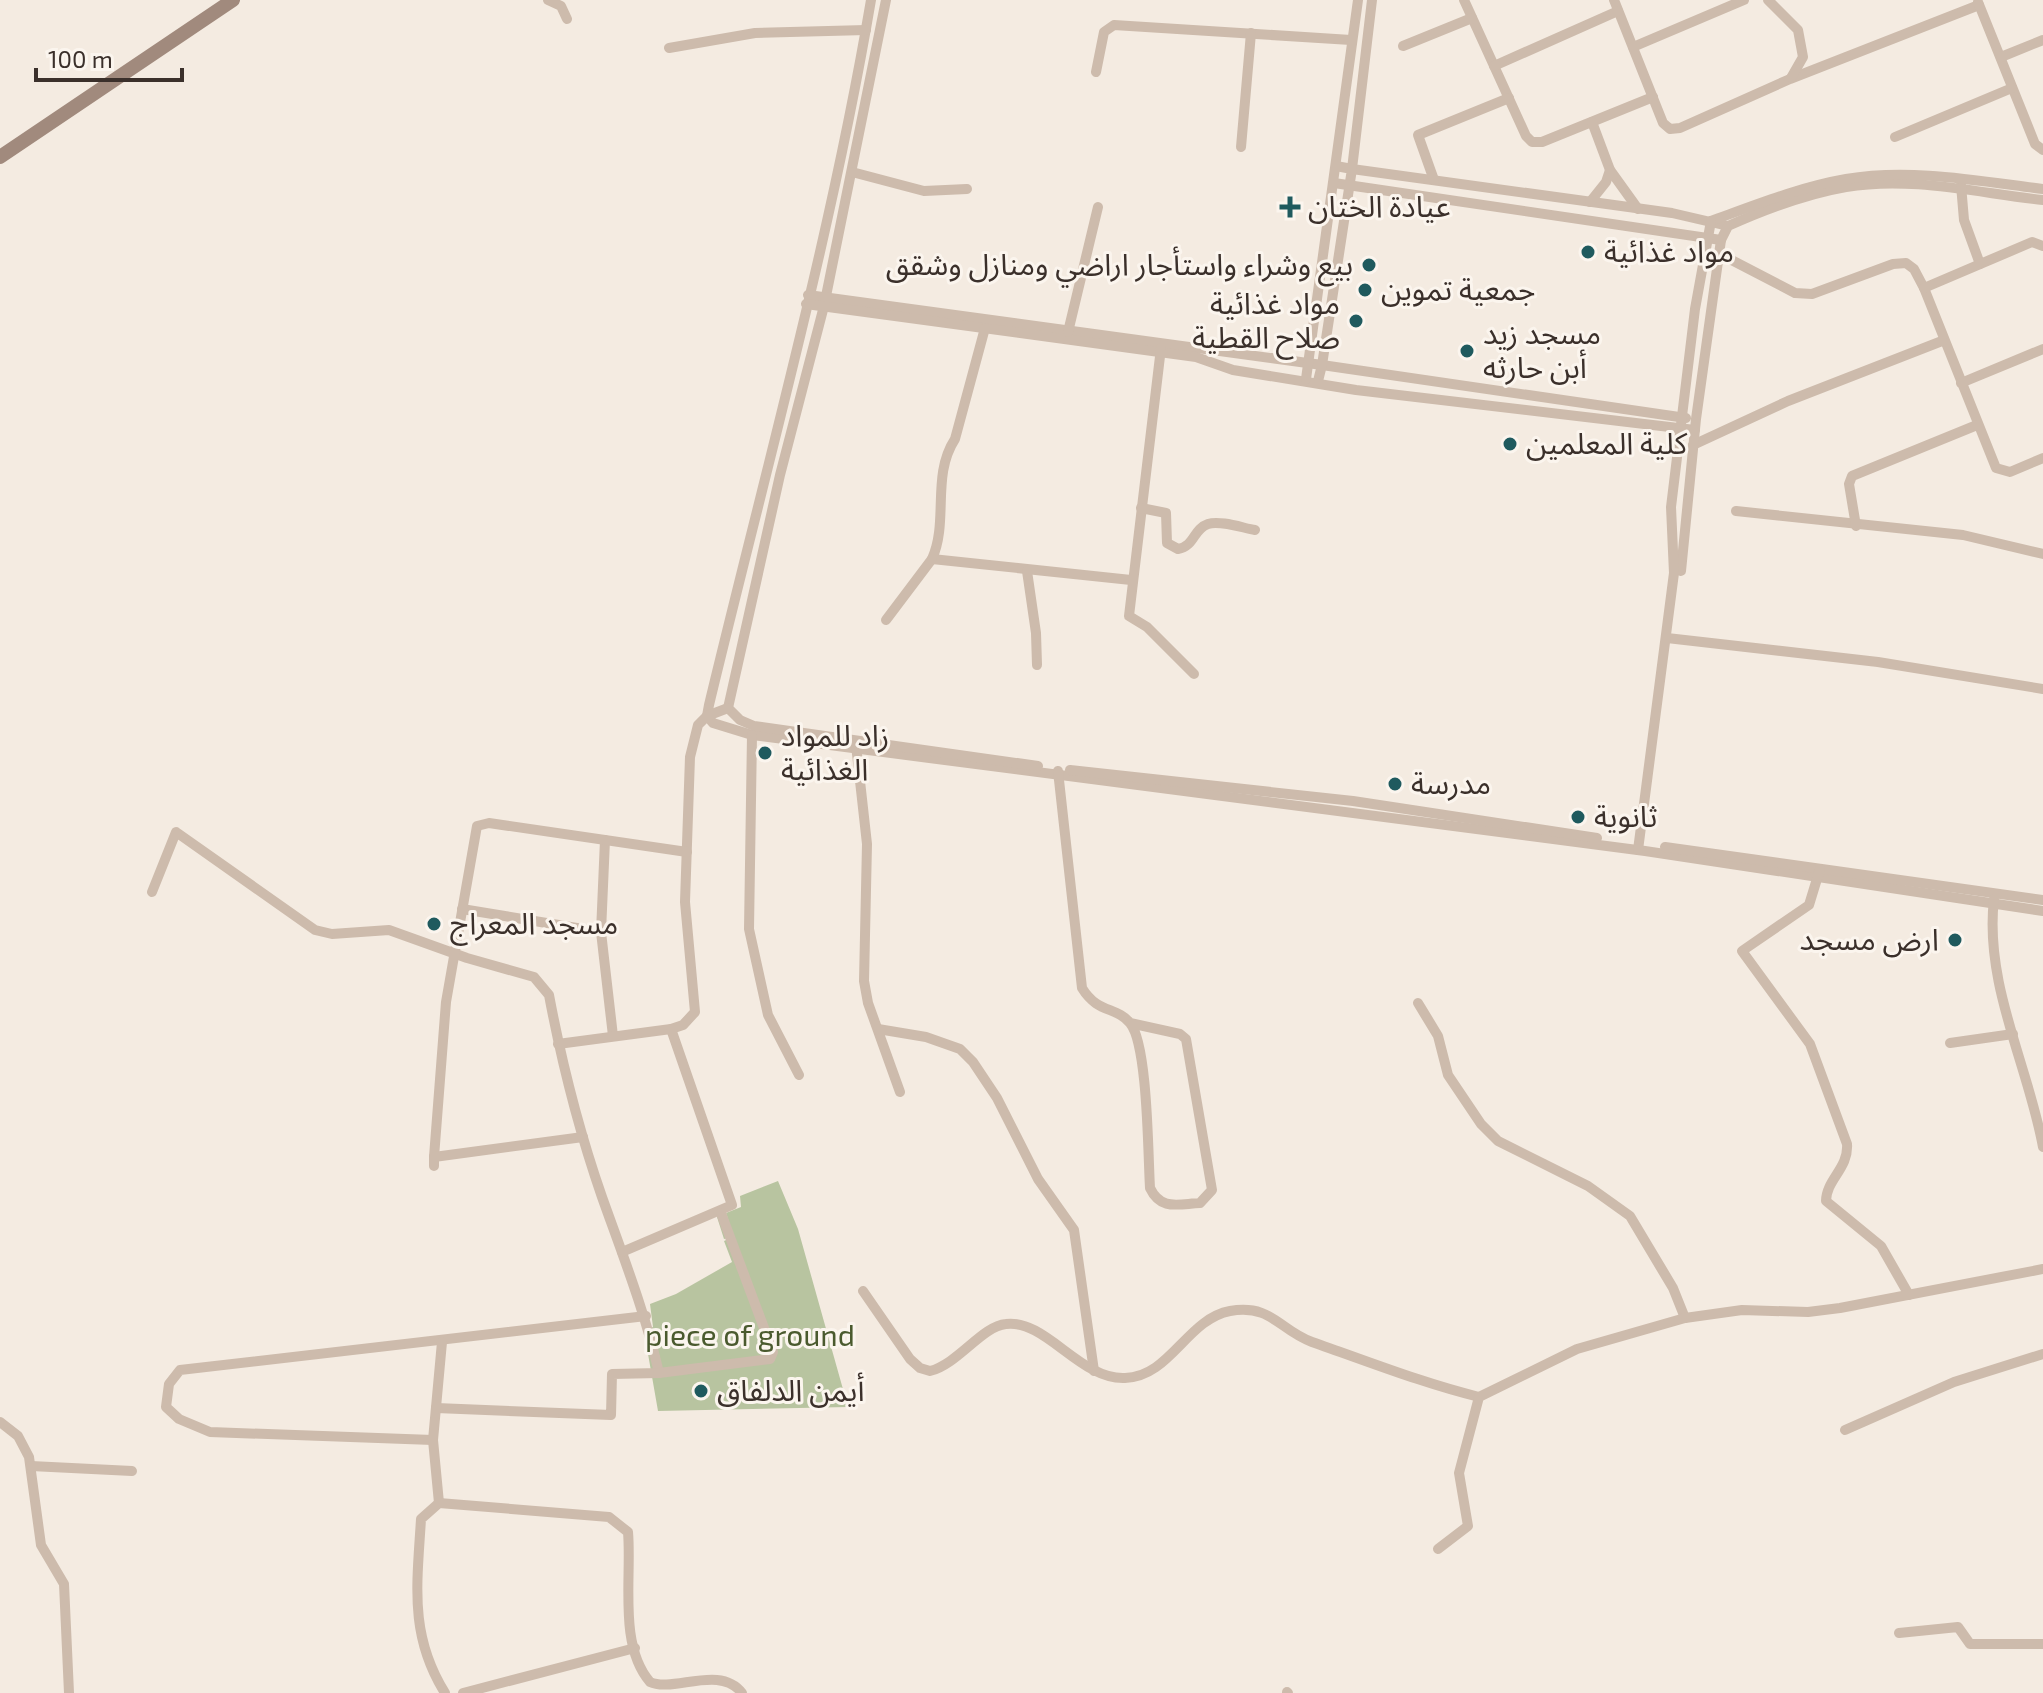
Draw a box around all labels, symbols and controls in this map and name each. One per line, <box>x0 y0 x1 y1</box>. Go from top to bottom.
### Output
scale bar <box>36 32 182 82</box>
text: 100 m <box>48 44 113 73</box>
place label: عيادة الختان <box>1308 187 1451 224</box>
marker: عيادة الختان <box>1279 196 1301 218</box>
place label: مواد غذائية <box>1604 232 1734 269</box>
marker: مواد غذائية <box>1579 243 1597 261</box>
place label: بيع وشراء واستأجار اراضي ومنازل وشقق <box>886 245 1353 288</box>
marker: بيع وشراء واستأجار اراضي ومنازل وشقق <box>1360 256 1378 274</box>
place label: جمعية تموين <box>1381 270 1535 307</box>
marker: جمعية تموين <box>1356 281 1374 299</box>
place label: مواد غذائية صلاح القطية <box>1192 284 1340 360</box>
marker: مواد غذائية صلاح القطية <box>1347 312 1365 330</box>
place label: مسجد زيد أبن حارثه <box>1483 314 1601 385</box>
marker: مسجد زيد أبن حارثه <box>1458 342 1476 360</box>
place label: كلية المعلمين <box>1526 424 1688 461</box>
marker: كلية المعلمين <box>1501 435 1519 453</box>
place label: زاد للمواد الغذائية <box>781 716 889 786</box>
marker: زاد للمواد الغذائية <box>756 744 774 762</box>
place label: مدرسة <box>1411 764 1491 801</box>
marker: مدرسة <box>1386 775 1404 793</box>
place label: ثانوية <box>1594 797 1657 834</box>
marker: ثانوية <box>1569 808 1587 826</box>
place label: مسجد المعراج <box>450 904 618 946</box>
marker: مسجد المعراج <box>425 915 443 933</box>
place label: ارض مسجد <box>1800 920 1939 958</box>
marker: ارض مسجد <box>1946 931 1964 949</box>
park label: piece of ground <box>645 1316 855 1352</box>
place label: أيمن الدلفاق <box>717 1371 864 1408</box>
marker: أيمن الدلفاق <box>692 1382 710 1400</box>

